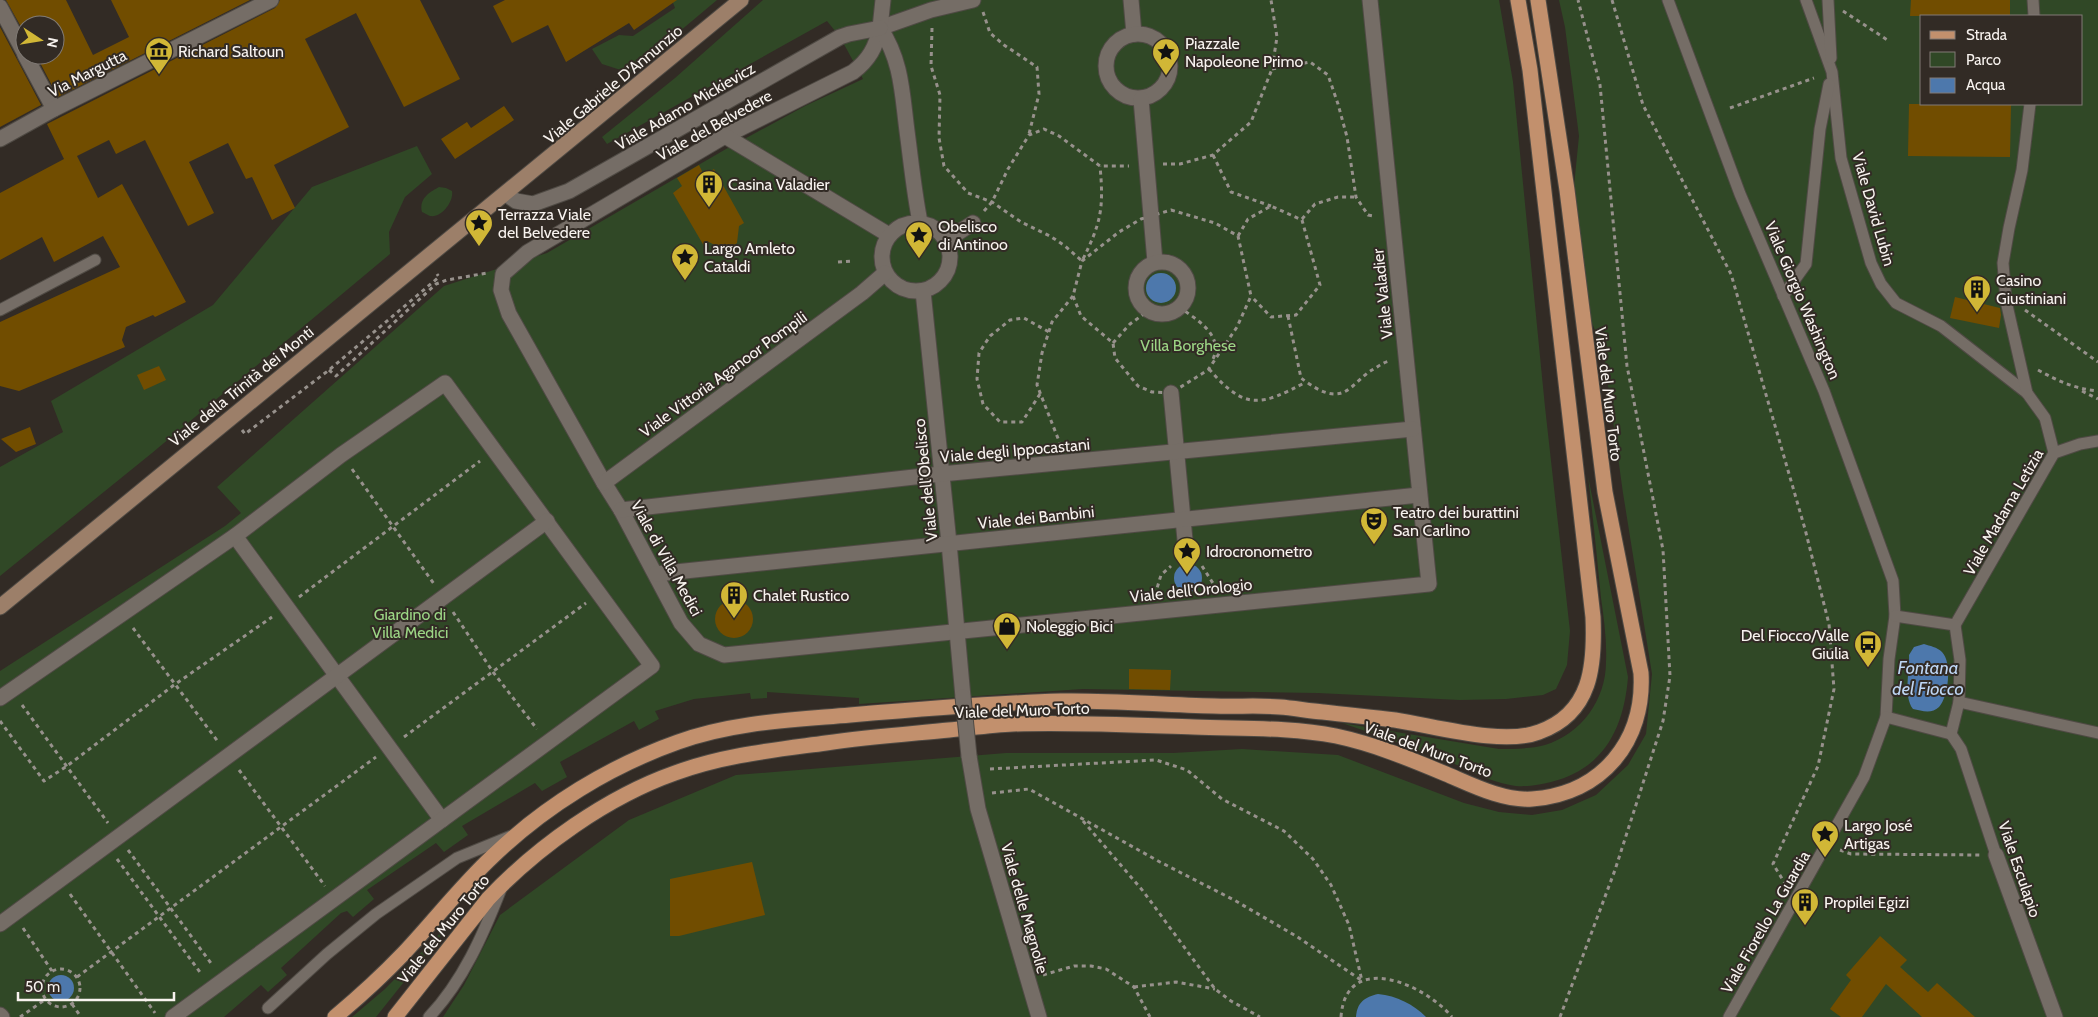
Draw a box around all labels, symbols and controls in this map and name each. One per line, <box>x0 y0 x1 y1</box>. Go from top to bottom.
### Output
north arrow <box>15 15 65 65</box>
legend <box>1920 15 2083 105</box>
street label: Viale Gabriele D'Annunzio <box>540 21 687 148</box>
text: Strada <box>1966 26 2008 44</box>
place label: Piazzale Napoleone Primo <box>1185 34 1303 71</box>
text: N <box>43 36 63 49</box>
museum icon: Richard Saltoun <box>144 36 174 75</box>
place icon: Piazzale Napoleone Primo <box>1151 37 1181 76</box>
place label: Richard Saltoun <box>178 42 284 61</box>
street label: Via Margutta <box>45 45 130 101</box>
text: Parco <box>1966 51 2001 69</box>
street label: Viale Adamo Mickievicz <box>612 58 759 154</box>
text: Acqua <box>1966 76 2006 94</box>
street label: Viale del Belvedere <box>653 86 775 165</box>
street label: Viale David Lubin <box>1848 150 1899 268</box>
building icon: Casina Valadier <box>694 169 724 208</box>
place label: Casina Valadier <box>728 175 830 194</box>
place label: Terrazza Viale del Belvedere <box>498 205 591 242</box>
place icon: Terrazza Viale del Belvedere <box>464 208 494 247</box>
place label: Obelisco di Antinoo <box>938 217 1008 254</box>
street label: Viale Giorgio Washington <box>1761 218 1844 382</box>
place icon: Obelisco di Antinoo <box>904 220 934 259</box>
place label: Largo Amleto Cataldi <box>704 239 795 276</box>
place icon: Largo Amleto Cataldi <box>670 242 700 281</box>
street label: Viale Valadier <box>1368 247 1397 340</box>
place label: Casino Giustiniani <box>1996 271 2066 308</box>
building icon: Casino Giustiniani <box>1962 274 1992 313</box>
street label: Viale Vittoria Aganoor Pompili <box>636 307 811 441</box>
street label: Viale della Trinità dei Monti <box>165 322 318 451</box>
street label: Viale del Muro Torto <box>1591 326 1626 462</box>
park label: Villa Borghese <box>1140 336 1236 355</box>
street label: Viale dell'Obelisco <box>910 417 941 542</box>
street label: Viale degli Ippocastani <box>939 434 1091 467</box>
street label: Viale Madama Letizia <box>1959 445 2048 579</box>
street label: Viale di Villa Medici <box>627 497 706 619</box>
street label: Viale dei Bambini <box>977 502 1095 533</box>
place label: Teatro dei burattini San Carlino <box>1393 503 1519 540</box>
theatre icon: Teatro dei burattini San Carlino <box>1359 506 1389 545</box>
place icon: Idrocronometro <box>1172 536 1202 575</box>
place label: Idrocronometro <box>1206 542 1313 561</box>
street label: Viale dell'Orologio <box>1129 575 1253 606</box>
building icon: Chalet Rustico <box>719 580 749 619</box>
place label: Chalet Rustico <box>753 586 849 605</box>
park label: Giardino di Villa Medici <box>372 605 448 642</box>
shop icon: Noleggio Bici <box>992 611 1022 650</box>
place label: Noleggio Bici <box>1026 617 1113 636</box>
place label: Del Fiocco/Valle Giulia <box>1741 626 1849 663</box>
bus stop icon: Del Fiocco/Valle Giulia <box>1853 629 1883 668</box>
water label: Fontana del Fiocco <box>1892 657 1964 700</box>
street label: Viale del Muro Torto <box>954 699 1090 722</box>
street label: Viale del Muro Torto <box>1361 717 1495 782</box>
place label: Largo José Artigas <box>1844 816 1913 853</box>
street label: Viale Esculapio <box>1994 818 2045 920</box>
place icon: Largo José Artigas <box>1810 819 1840 858</box>
street label: Viale delle Magnolie <box>997 841 1052 976</box>
street label: Viale Fiorello La Guardia <box>1717 847 1814 997</box>
street label: Viale del Muro Torto <box>393 871 493 988</box>
building icon: Propilei Egizi <box>1790 887 1820 926</box>
place label: Propilei Egizi <box>1824 893 1909 912</box>
scale bar <box>18 970 174 1002</box>
text: 50 m <box>25 978 60 996</box>

